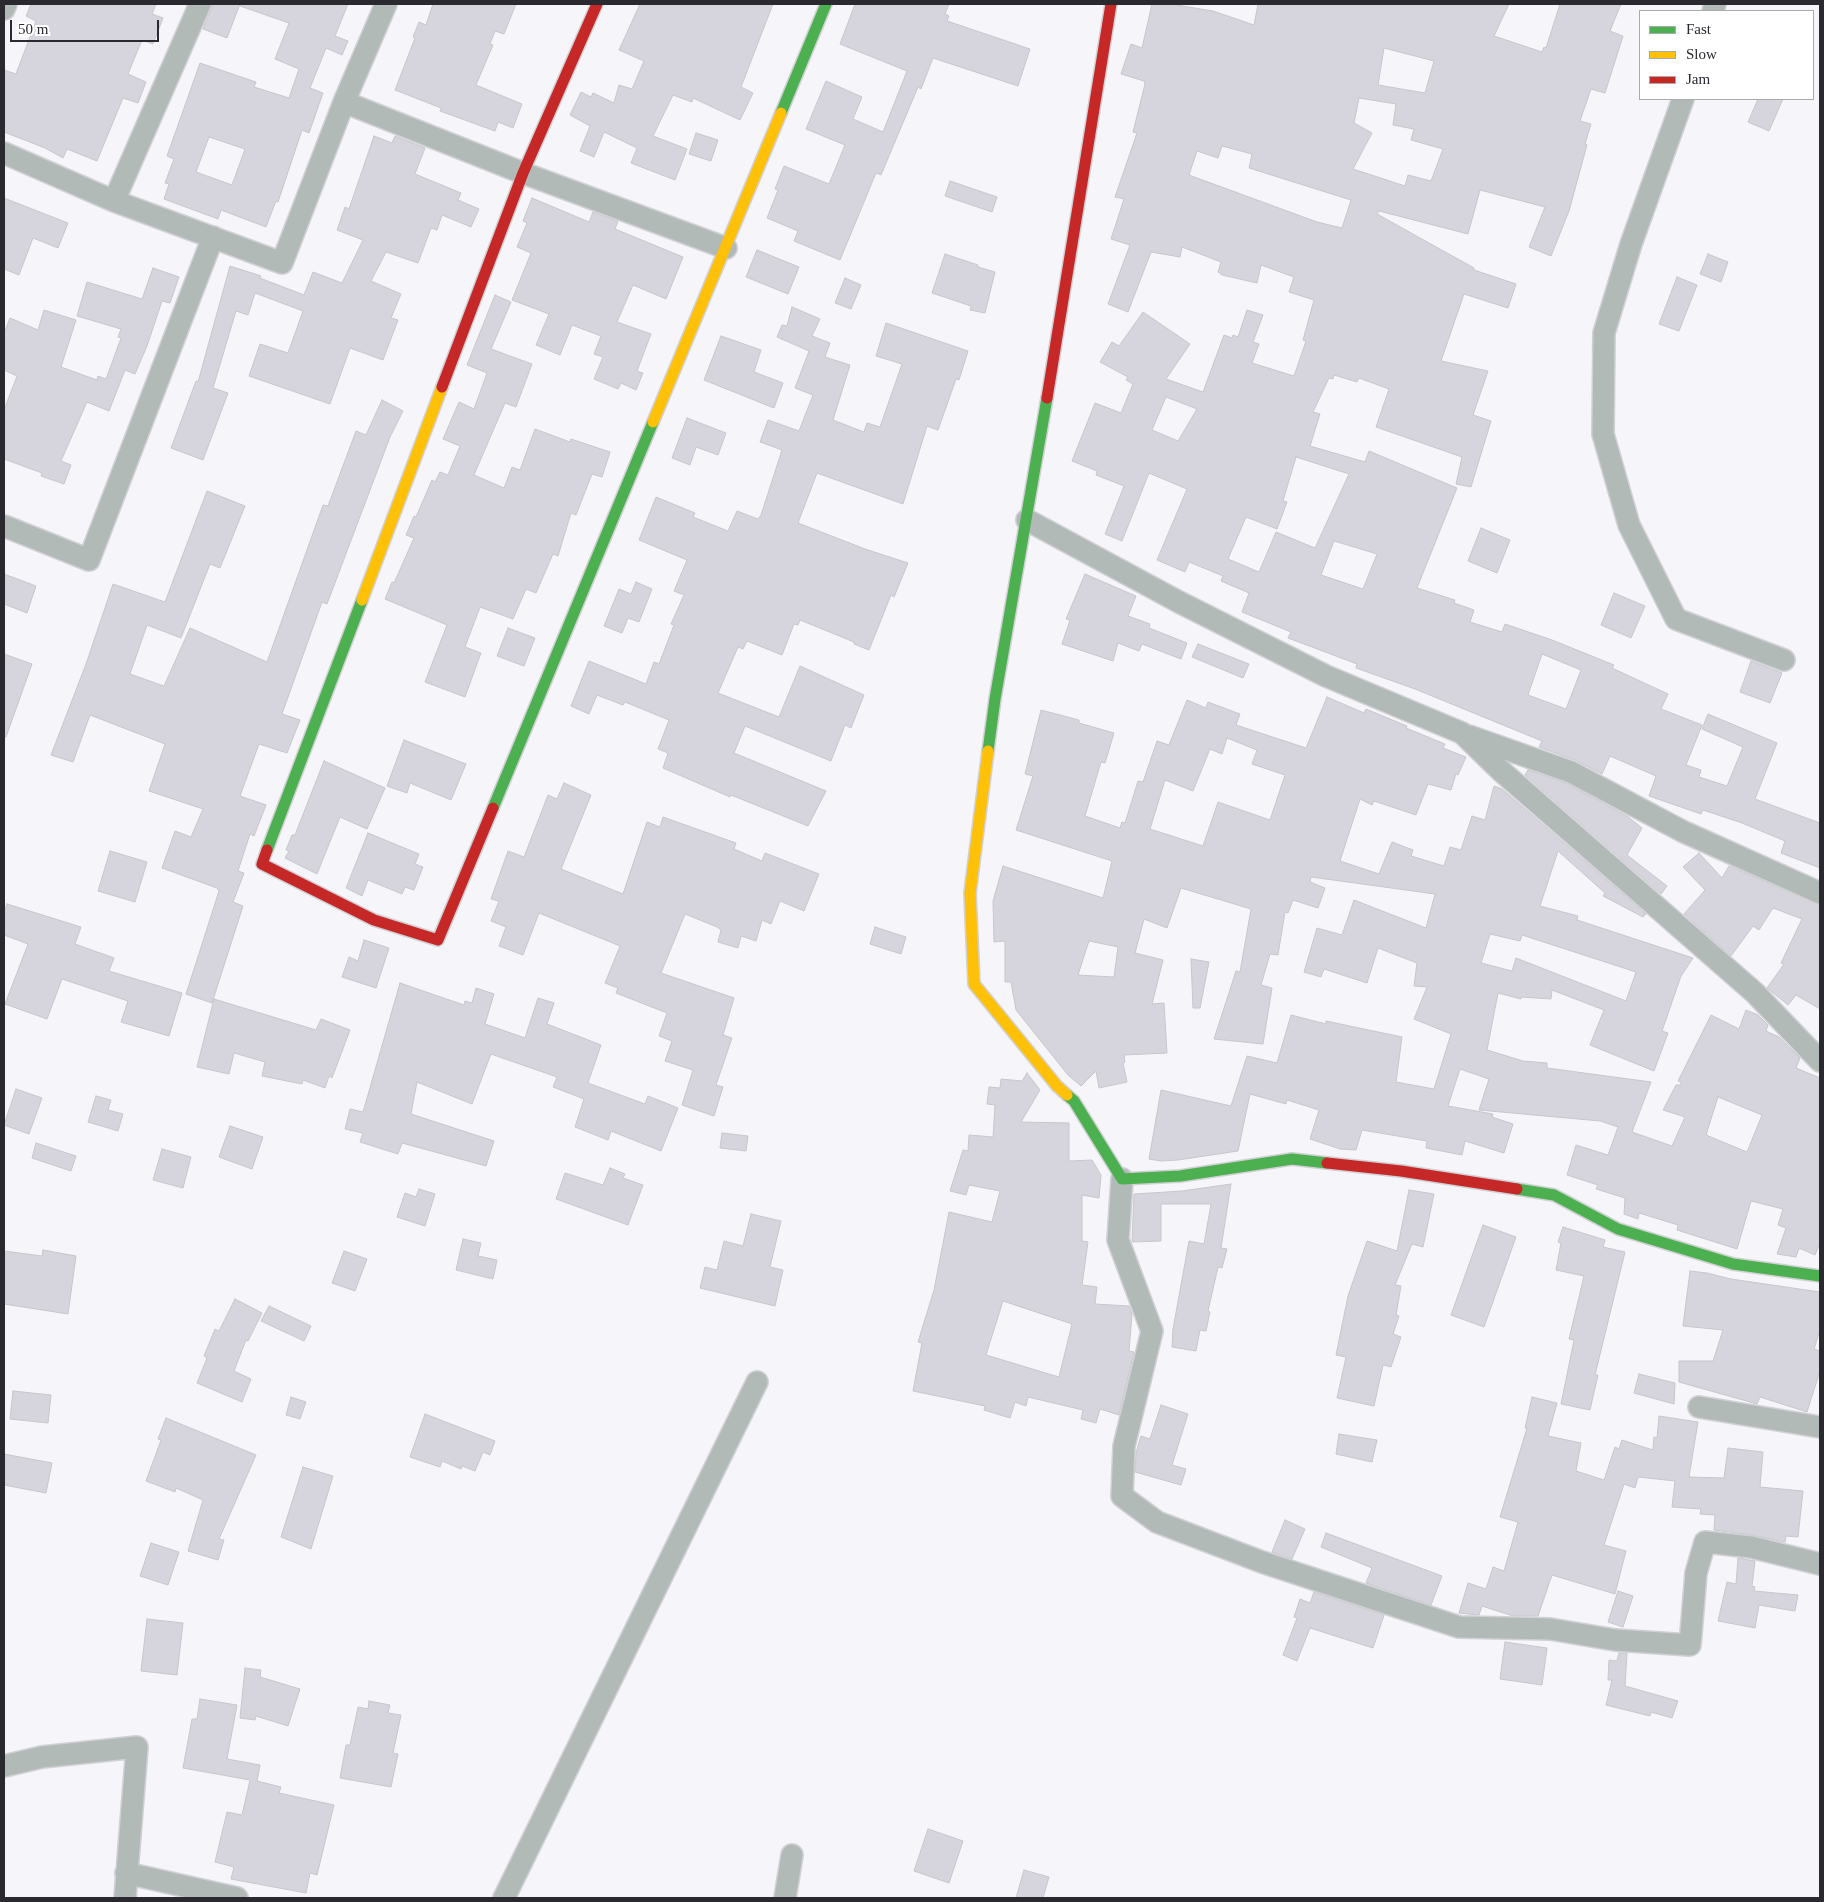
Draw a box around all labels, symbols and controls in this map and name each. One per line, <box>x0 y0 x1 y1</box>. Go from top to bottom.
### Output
scale bar <box>12 10 161 42</box>
legend <box>1639 10 1814 100</box>
text: 50 m <box>18 21 48 37</box>
text: Fast <box>1686 21 1711 37</box>
text: Slow <box>1686 46 1717 62</box>
text: Jam <box>1686 71 1710 87</box>

